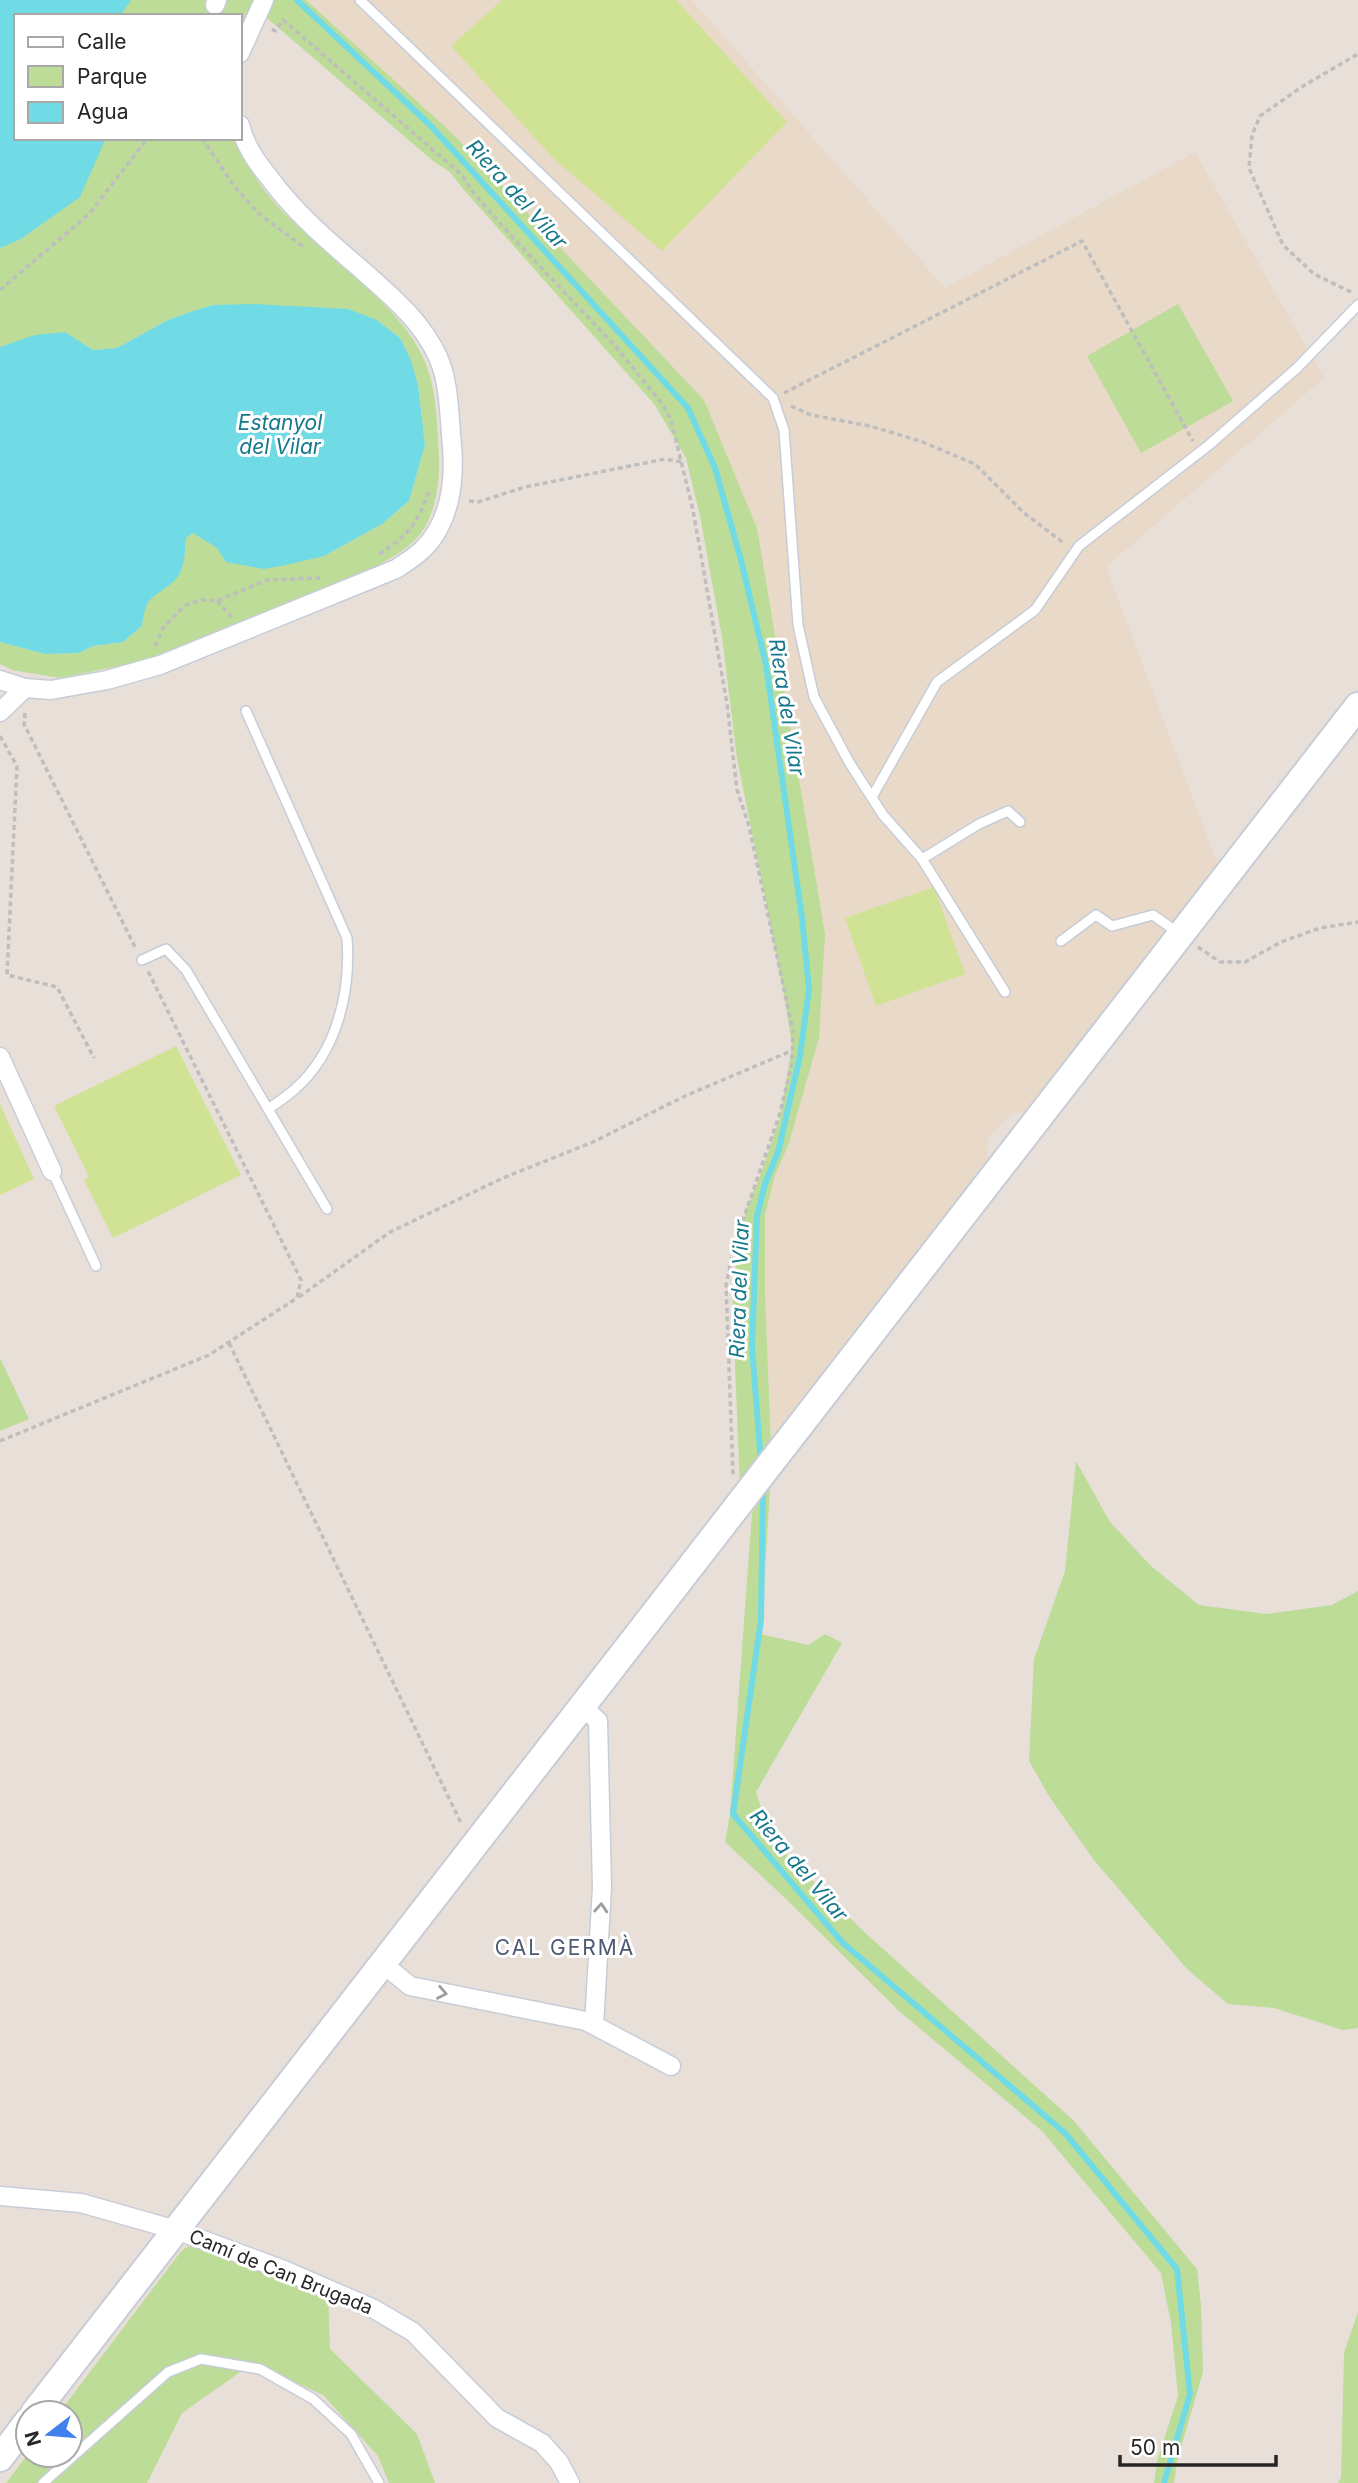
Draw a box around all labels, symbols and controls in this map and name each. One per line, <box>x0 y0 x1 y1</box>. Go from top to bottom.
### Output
legend <box>14 14 242 140</box>
text: Calle <box>77 29 127 54</box>
text: Parque <box>77 64 147 89</box>
text: Agua <box>77 99 129 124</box>
water label: Riera del Vilar <box>461 134 573 255</box>
water label: Estanyol del Vilar <box>238 410 323 459</box>
water label: Riera del Vilar <box>764 637 810 778</box>
water label: Riera del Vilar <box>724 1218 754 1359</box>
water label: Riera del Vilar <box>745 1804 854 1927</box>
one-way arrow <box>593 1902 608 1913</box>
district label: CAL GERMÀ <box>495 1934 635 1960</box>
one-way arrow <box>436 1984 448 1999</box>
street label: Camí de Can Brugada <box>186 2225 376 2319</box>
north arrow <box>14 2399 84 2469</box>
scale bar <box>1120 2424 1276 2468</box>
text: N <box>20 2428 46 2449</box>
text: 50 m <box>1130 2435 1180 2460</box>

